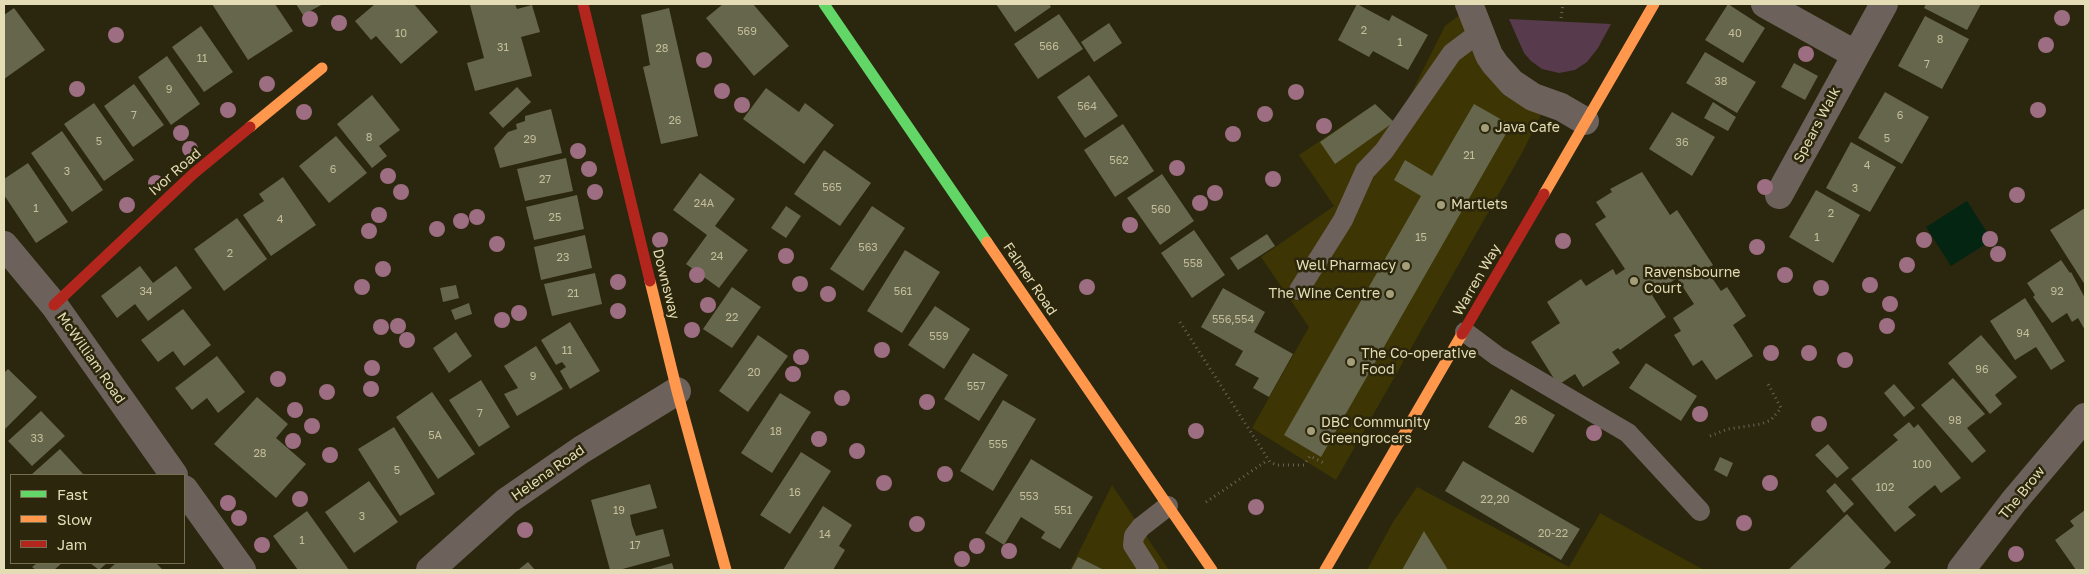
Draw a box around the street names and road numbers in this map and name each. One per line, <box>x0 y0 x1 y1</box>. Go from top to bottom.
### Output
street label: Spears Walk <box>1790 84 1844 166</box>
street label: Ivor Road <box>145 145 205 199</box>
street label: Falmer Road <box>999 239 1061 319</box>
street label: Warren Way <box>1450 241 1504 319</box>
street label: Downsway <box>649 247 683 321</box>
street label: McWilliam Road <box>53 309 129 407</box>
street label: Helena Road <box>508 442 588 504</box>
street label: The Brow <box>1996 463 2048 523</box>

